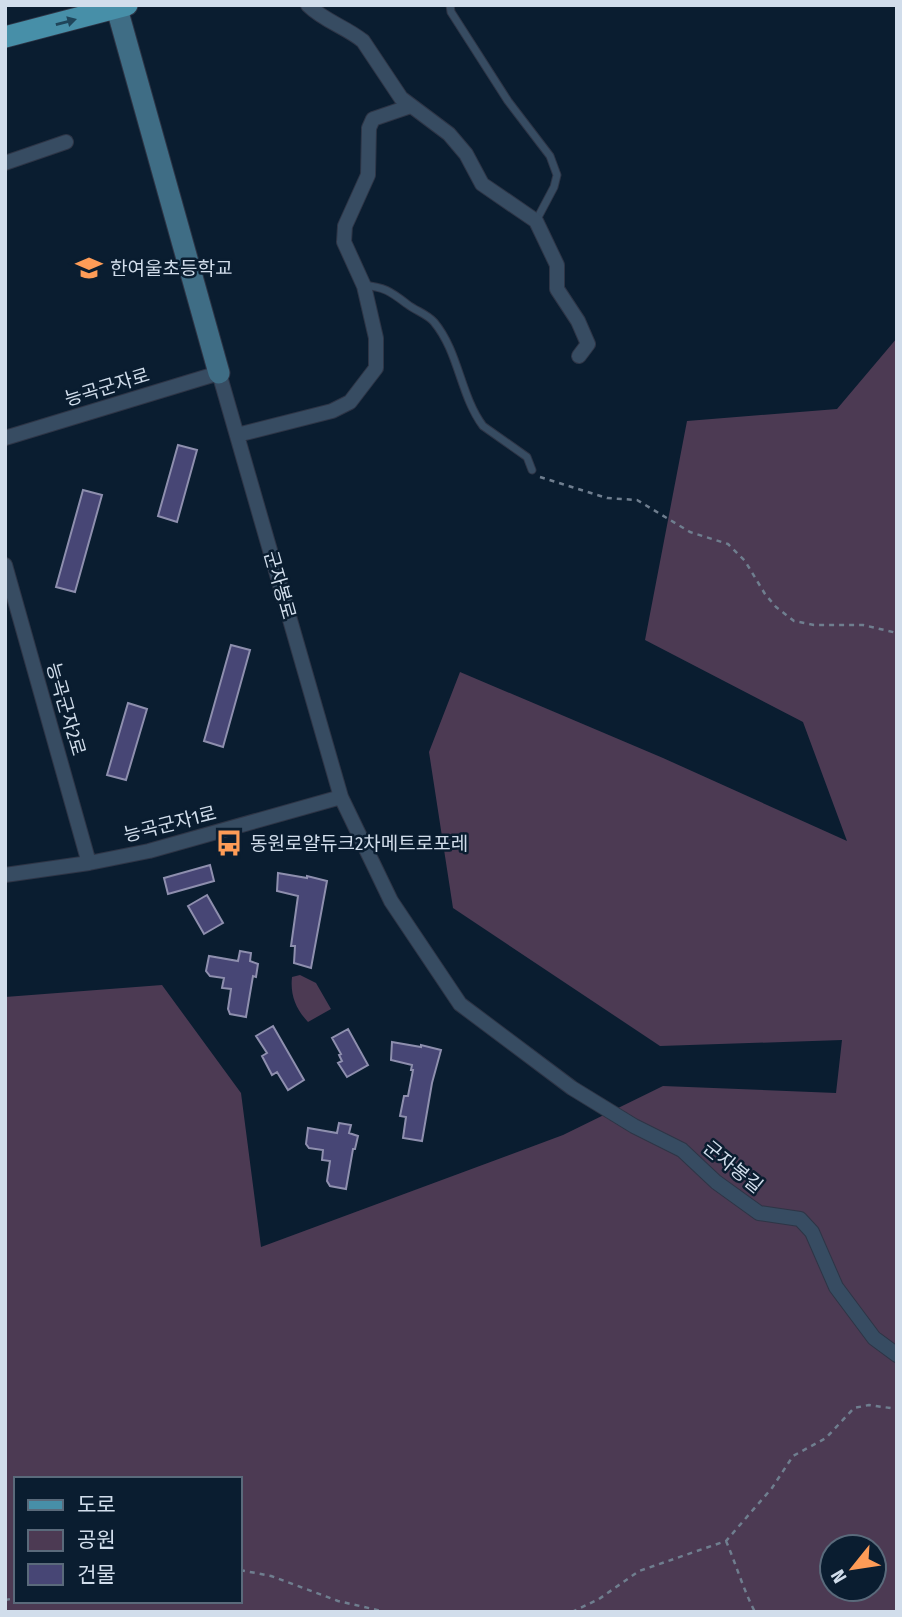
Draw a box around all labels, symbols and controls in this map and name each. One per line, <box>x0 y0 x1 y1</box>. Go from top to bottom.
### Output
one-way arrow <box>56 16 77 26</box>
school or university icon: 한여울초등학교 <box>74 253 104 283</box>
place label: 한여울초등학교 <box>110 257 232 280</box>
street label: 능곡군자로 <box>62 363 152 411</box>
street label: 군자봉로 <box>259 548 301 622</box>
street label: 능곡군자2로 <box>42 660 90 758</box>
street label: 능곡군자1로 <box>121 801 219 847</box>
bus stop icon: 동원로얄듀크2차메트로포레 <box>214 828 244 858</box>
place label: 동원로얄듀크2차메트로포레 <box>250 832 468 855</box>
street label: 군자봉길 <box>699 1136 767 1198</box>
legend <box>14 1477 242 1603</box>
text: 도로 <box>77 1492 116 1518</box>
text: 공원 <box>77 1527 116 1553</box>
north arrow <box>818 1533 888 1603</box>
text: 건물 <box>77 1562 116 1588</box>
text: N <box>826 1566 852 1587</box>

